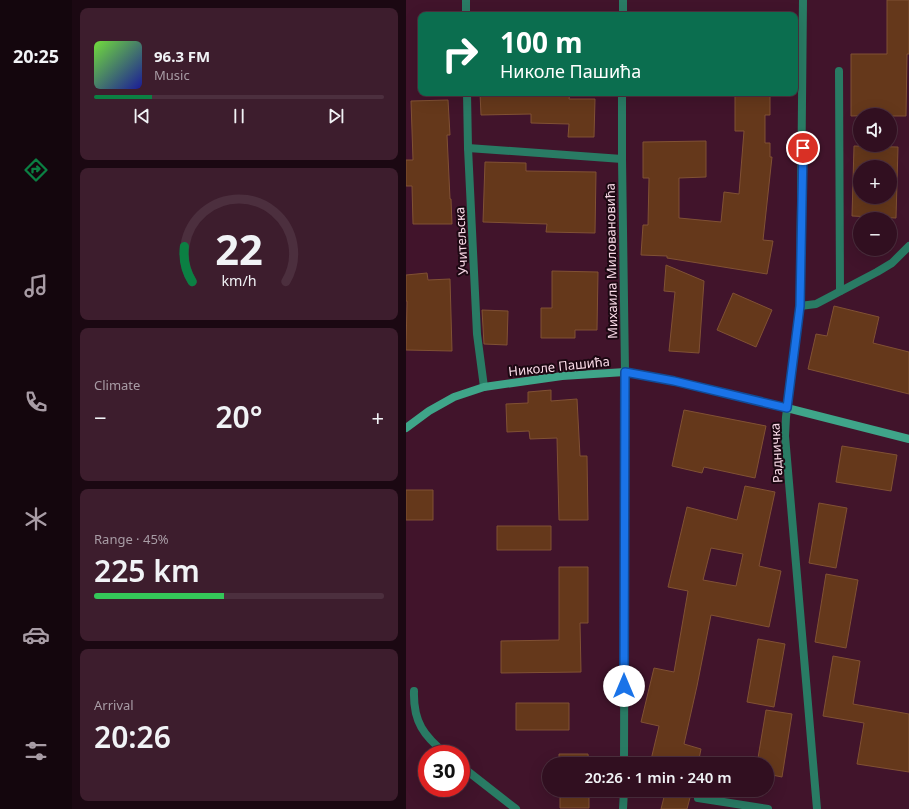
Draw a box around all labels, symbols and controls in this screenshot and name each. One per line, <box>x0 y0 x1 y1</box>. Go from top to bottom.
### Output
text: 100 m <box>500 23 583 61</box>
icon: right <box>434 28 486 80</box>
text: 20:25 <box>13 44 59 68</box>
text: 96.3 FM <box>154 46 210 66</box>
text: Николе Пашића <box>500 59 641 83</box>
text: Music <box>154 66 190 84</box>
icon: previous <box>131 105 153 127</box>
icon: pause <box>228 105 250 127</box>
icon: next <box>325 105 347 127</box>
map controls <box>853 108 897 256</box>
button: sound <box>853 108 897 152</box>
pin <box>786 131 820 165</box>
icon: arrive <box>792 137 814 159</box>
icon: directions <box>22 156 50 184</box>
button: + <box>853 160 897 204</box>
street label: Михаила Миловановића <box>601 183 621 339</box>
street label: Учитељска <box>450 207 472 275</box>
button: − <box>853 212 897 256</box>
text: 22 <box>215 221 263 277</box>
text: km/h <box>221 271 257 290</box>
icon: music <box>22 272 50 300</box>
street label: Николе Пашића <box>507 352 611 380</box>
text: Climate <box>94 376 140 394</box>
icon: phone <box>22 388 50 416</box>
text: 20° <box>215 396 263 437</box>
text: − <box>94 402 107 432</box>
text: + <box>371 402 384 432</box>
street label: Радничка <box>765 422 787 484</box>
icon: climate <box>22 505 50 533</box>
text: Range · 45% <box>94 530 169 548</box>
text: 225 km <box>94 550 200 591</box>
icon: car <box>22 621 50 649</box>
position arrow <box>603 665 645 707</box>
text: Arrival <box>94 696 134 714</box>
text: 20:26 <box>94 716 171 757</box>
icon: filters <box>22 737 50 765</box>
speed limit sign: 30 <box>418 745 470 797</box>
text: 20:26 · 1 min · 240 m <box>584 767 732 787</box>

